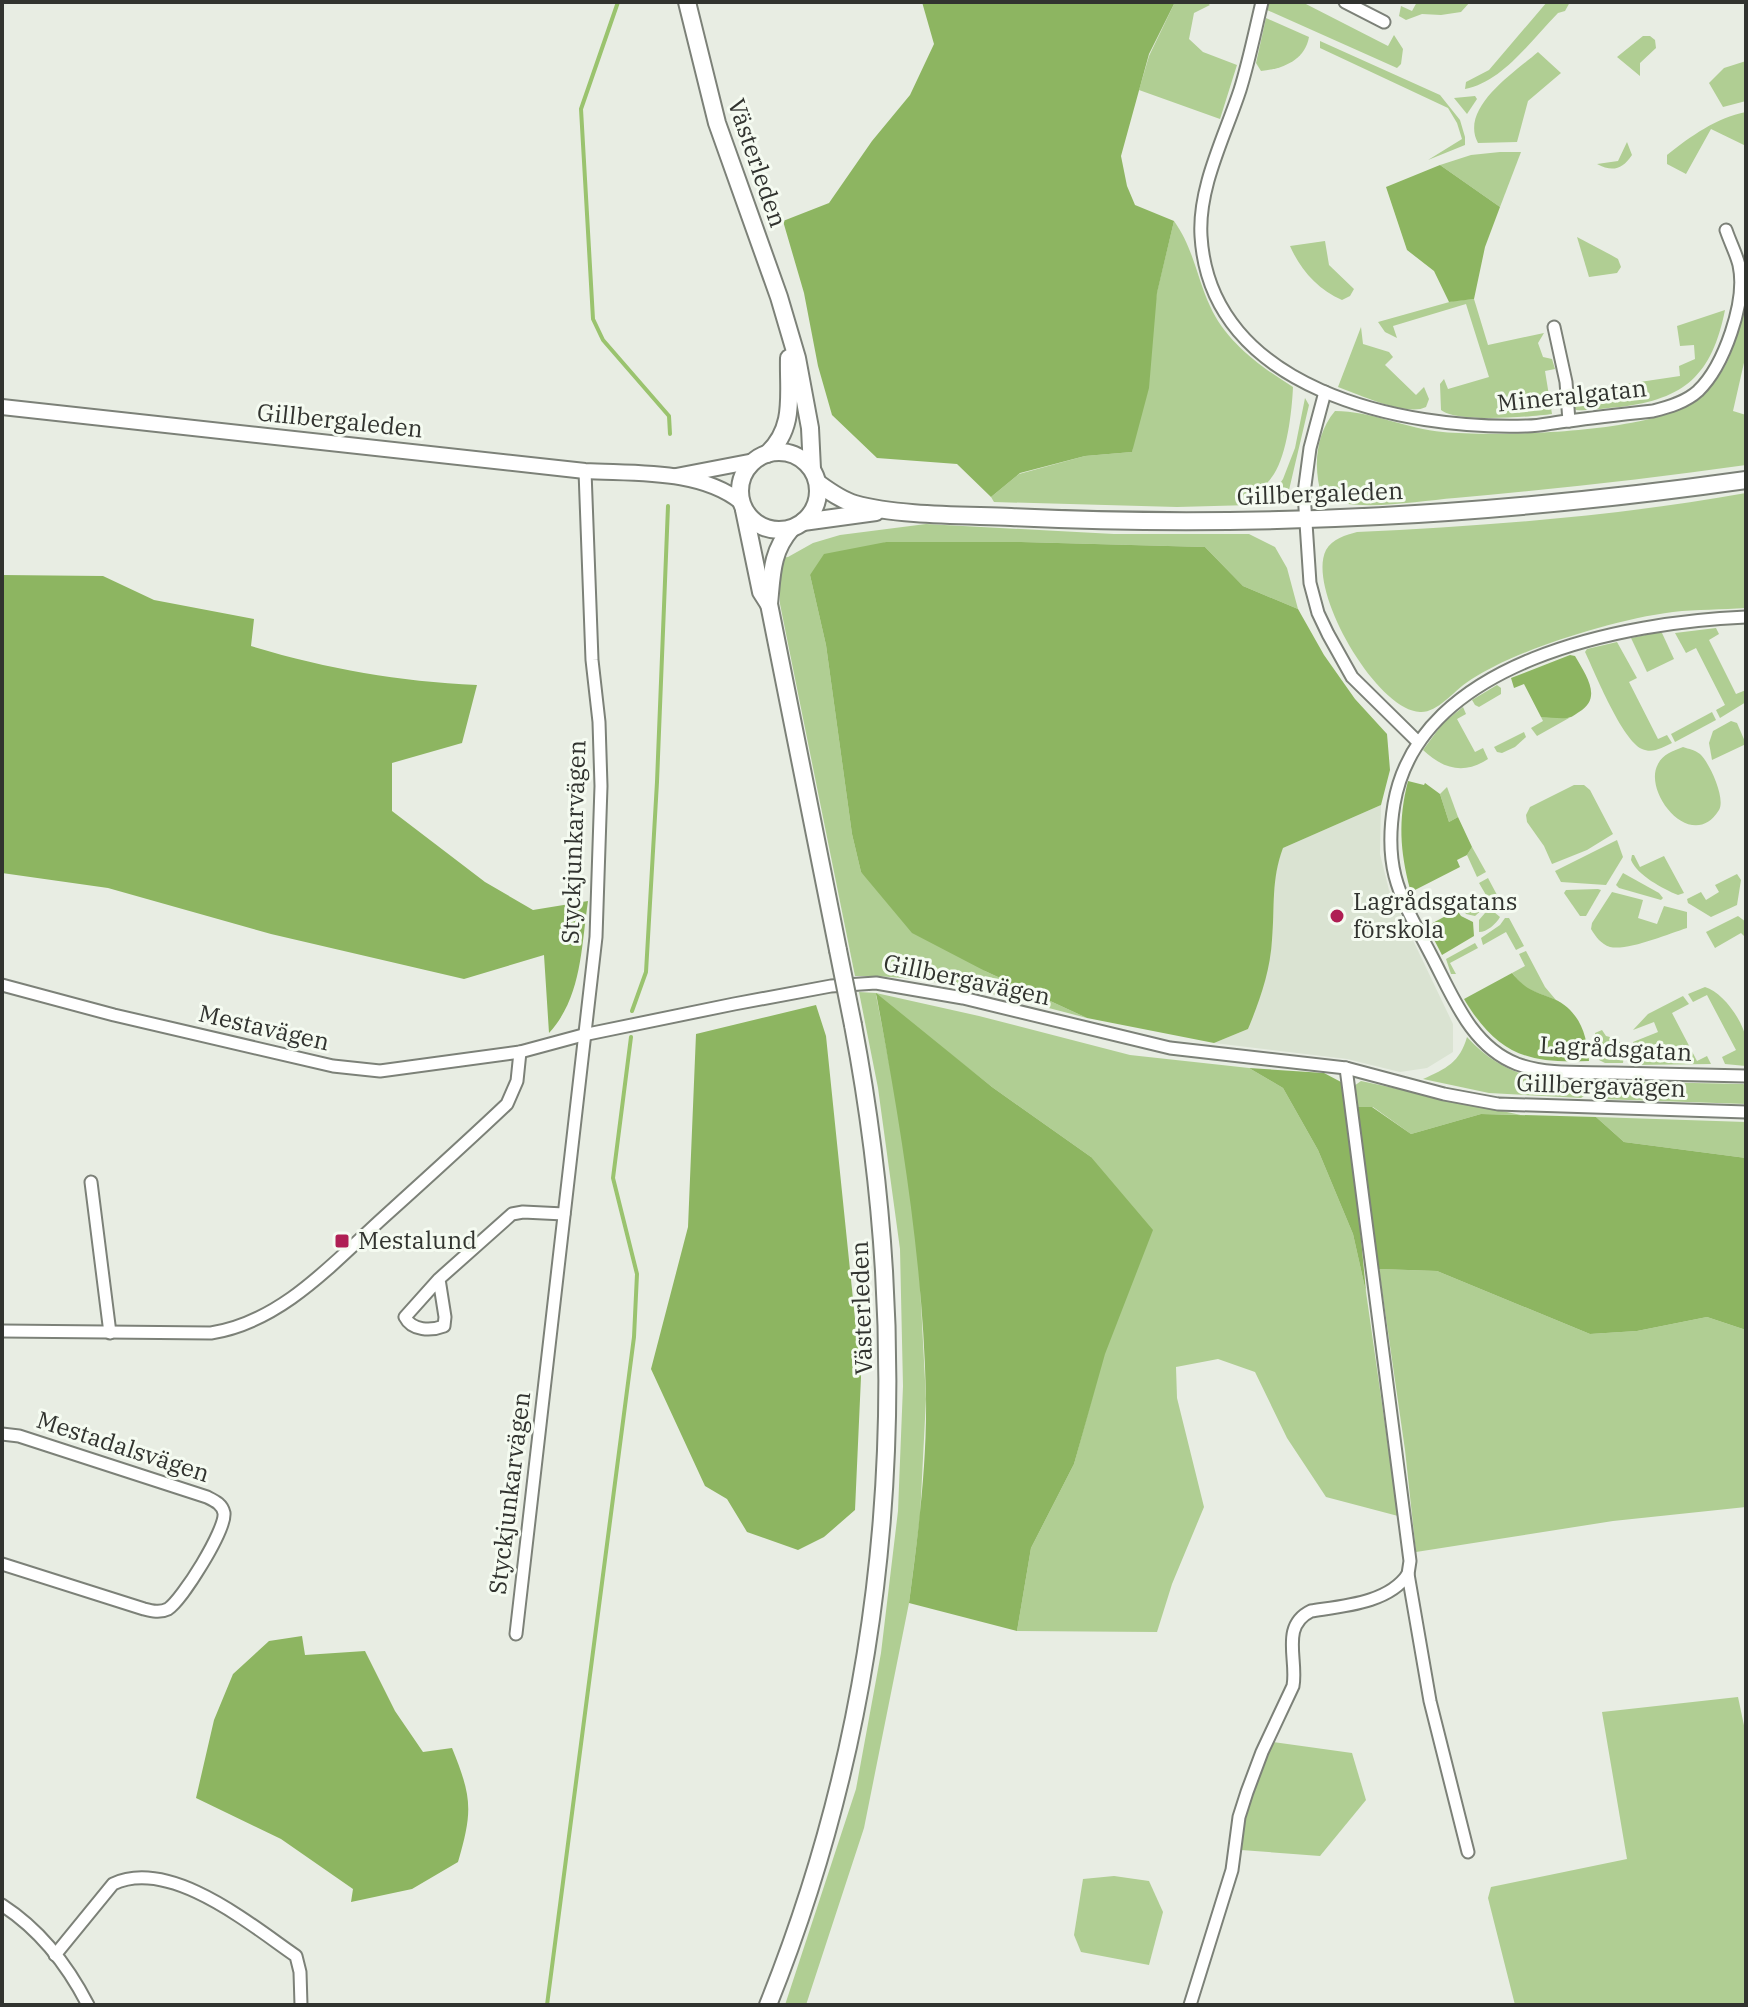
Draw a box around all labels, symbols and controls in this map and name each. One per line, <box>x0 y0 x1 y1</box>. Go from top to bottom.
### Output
street label: Västerleden <box>721 94 795 231</box>
street label: Mineralgatan <box>1495 371 1648 419</box>
street label: Gillbergaleden <box>256 395 425 445</box>
street label: Gillbergaleden <box>1236 474 1404 512</box>
street label: Styckjunkarvägen <box>553 739 593 945</box>
place label: Lagrådsgatans förskola <box>1353 885 1518 945</box>
marker: Lagrådsgatans förskola <box>1328 907 1346 925</box>
street label: Gillbergavägen <box>881 946 1054 1012</box>
street label: Mestavägen <box>196 996 333 1058</box>
street label: Lagrådsgatan <box>1539 1028 1693 1068</box>
street label: Gillbergavägen <box>1516 1066 1686 1104</box>
place label: Mestalund <box>358 1224 477 1256</box>
marker: Mestalund <box>333 1232 351 1250</box>
street label: Västerleden <box>843 1240 879 1376</box>
street label: Styckjunkarvägen <box>481 1390 537 1596</box>
street label: Mestadalsvägen <box>33 1403 214 1489</box>

